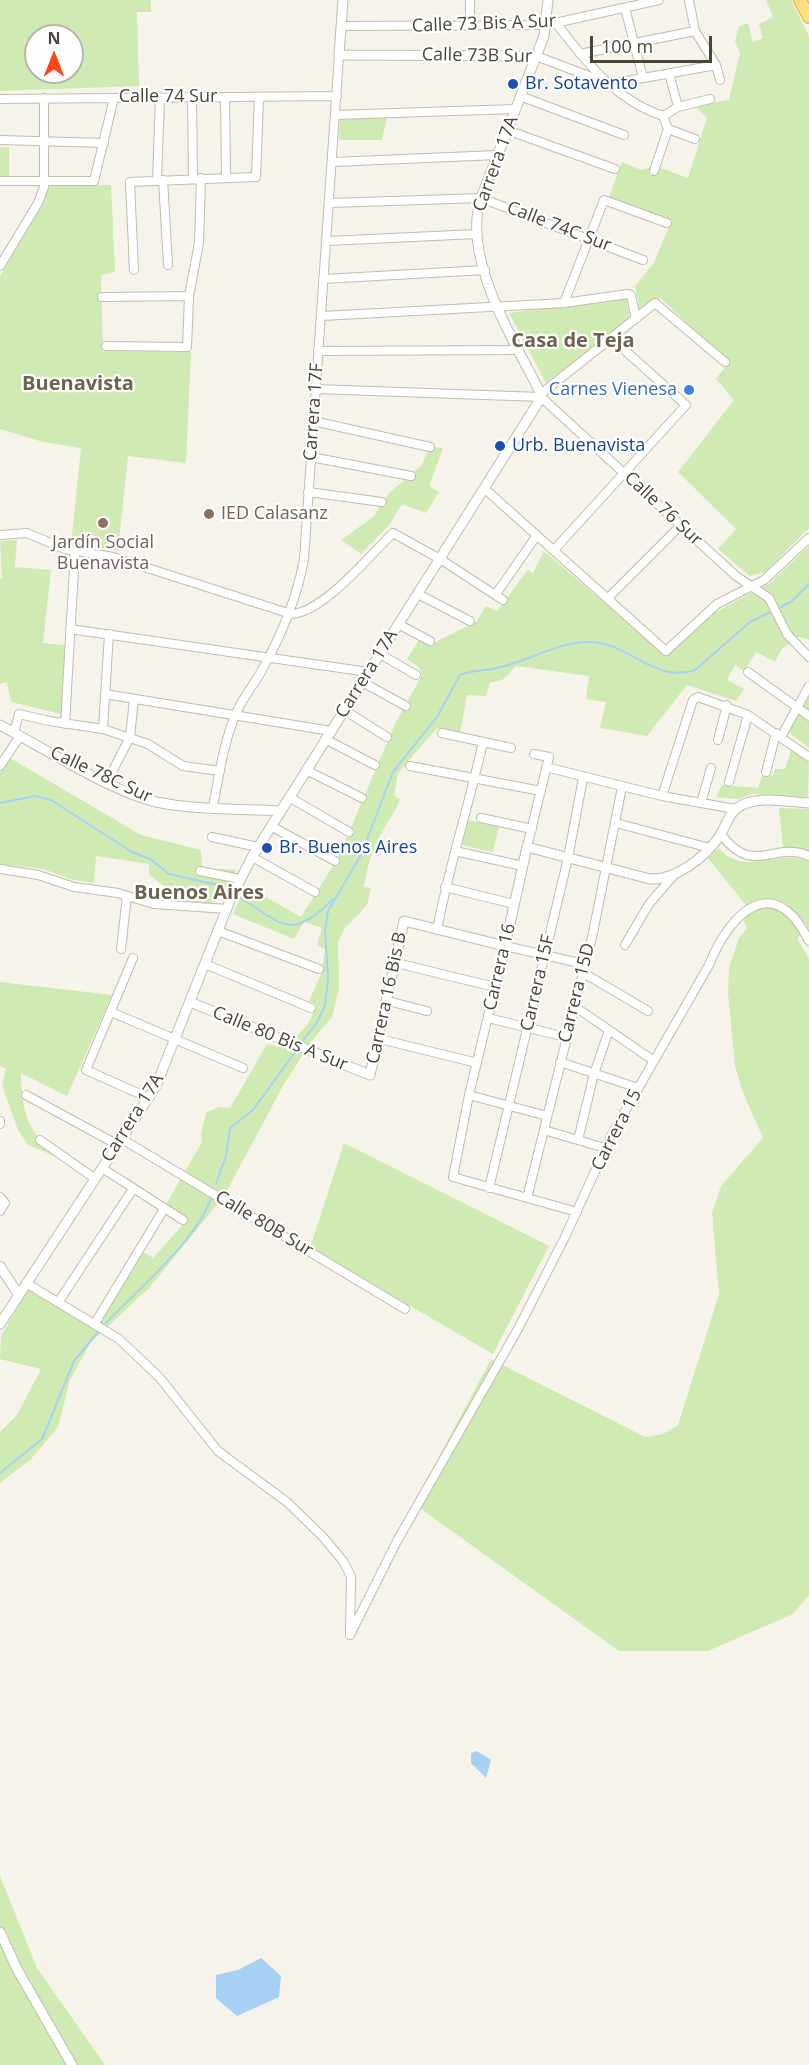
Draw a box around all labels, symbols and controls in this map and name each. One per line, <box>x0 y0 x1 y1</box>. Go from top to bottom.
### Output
street label: Calle 73 Bis A Sur <box>412 11 556 37</box>
north arrow <box>24 24 84 84</box>
scale bar <box>593 24 714 62</box>
text: N <box>47 27 61 49</box>
text: 100 m <box>601 34 653 58</box>
street label: Calle 73B Sur <box>422 44 532 68</box>
place label: Br. Sotavento <box>525 73 638 95</box>
marker: Br. Sotavento <box>506 77 520 91</box>
street label: Calle 74 Sur <box>119 86 217 108</box>
street label: Carrera 17A <box>469 113 523 215</box>
street label: Calle 74C Sur <box>504 197 614 257</box>
district label: Casa de Teja <box>511 329 635 353</box>
street label: Carrera 17F <box>300 362 328 462</box>
district label: Buenavista <box>22 372 134 396</box>
place label: Carnes Vienesa <box>549 379 677 401</box>
marker: Carnes Vienesa <box>682 383 696 397</box>
place label: Urb. Buenavista <box>512 435 645 457</box>
marker: Urb. Buenavista <box>493 439 507 453</box>
street label: Calle 76 Sur <box>620 467 706 551</box>
place label: IED Calasanz <box>221 503 328 525</box>
marker: IED Calasanz <box>202 507 216 521</box>
marker: Jardín Social Buenavista <box>96 516 110 530</box>
place label: Jardín Social Buenavista <box>52 532 154 574</box>
street label: Carrera 17A <box>331 626 403 722</box>
street label: Calle 78C Sur <box>47 742 155 808</box>
place label: Br. Buenos Aires <box>279 837 417 859</box>
marker: Br. Buenos Aires <box>260 841 274 855</box>
district label: Buenos Aires <box>134 881 264 905</box>
street label: Carrera 16 <box>479 921 521 1013</box>
street label: Carrera 16 Bis B <box>362 930 412 1066</box>
street label: Carrera 15F <box>516 933 560 1033</box>
street label: Carrera 15D <box>554 941 600 1045</box>
street label: Calle 80 Bis A Sur <box>209 1002 351 1076</box>
street label: Carrera 17A <box>97 1070 169 1166</box>
street label: Carrera 15 <box>587 1086 647 1174</box>
street label: Calle 80B Sur <box>211 1186 317 1262</box>

